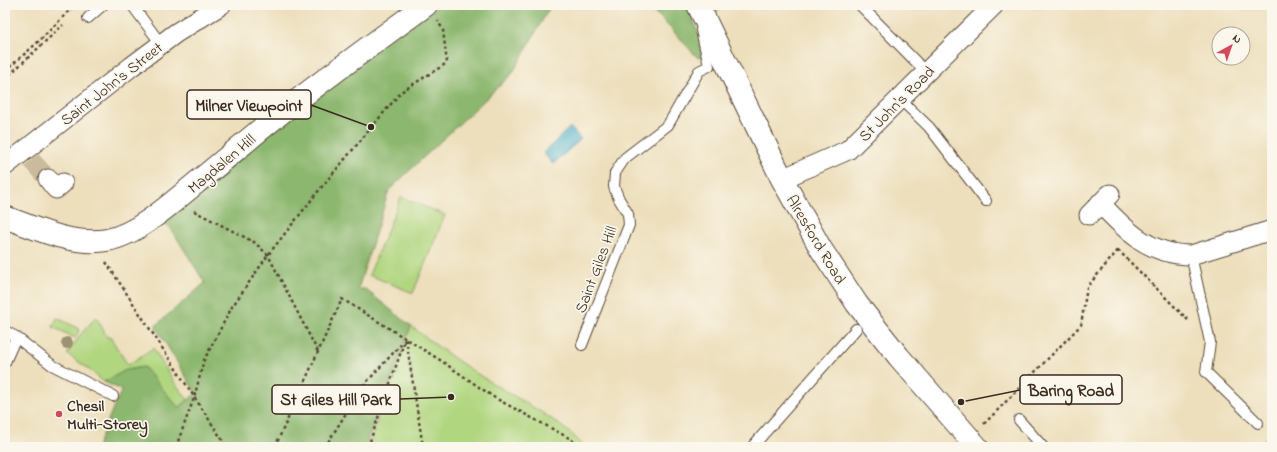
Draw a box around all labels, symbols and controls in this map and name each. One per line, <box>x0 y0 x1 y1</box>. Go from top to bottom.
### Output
north arrow <box>1211 26 1251 66</box>
text: N <box>1229 31 1245 48</box>
street label: Saint John's Street <box>56 36 169 132</box>
street label: St John's Road <box>854 61 941 148</box>
callout: Milner Viewpoint <box>187 90 311 119</box>
text: Milner Viewpoint <box>195 94 303 119</box>
street label: Magdalen Hill <box>183 129 262 200</box>
street label: Alresford Road <box>779 191 851 289</box>
street label: Saint Giles Hill <box>569 222 625 317</box>
callout: Baring Road <box>1020 375 1122 404</box>
text: Baring Road <box>1027 379 1115 406</box>
callout: St Giles Hill Park <box>272 385 400 414</box>
text: St Giles Hill Park <box>280 388 392 413</box>
place label: Chesil Multi-Storey <box>67 395 148 438</box>
marker: Chesil Multi-Storey <box>54 409 64 419</box>

